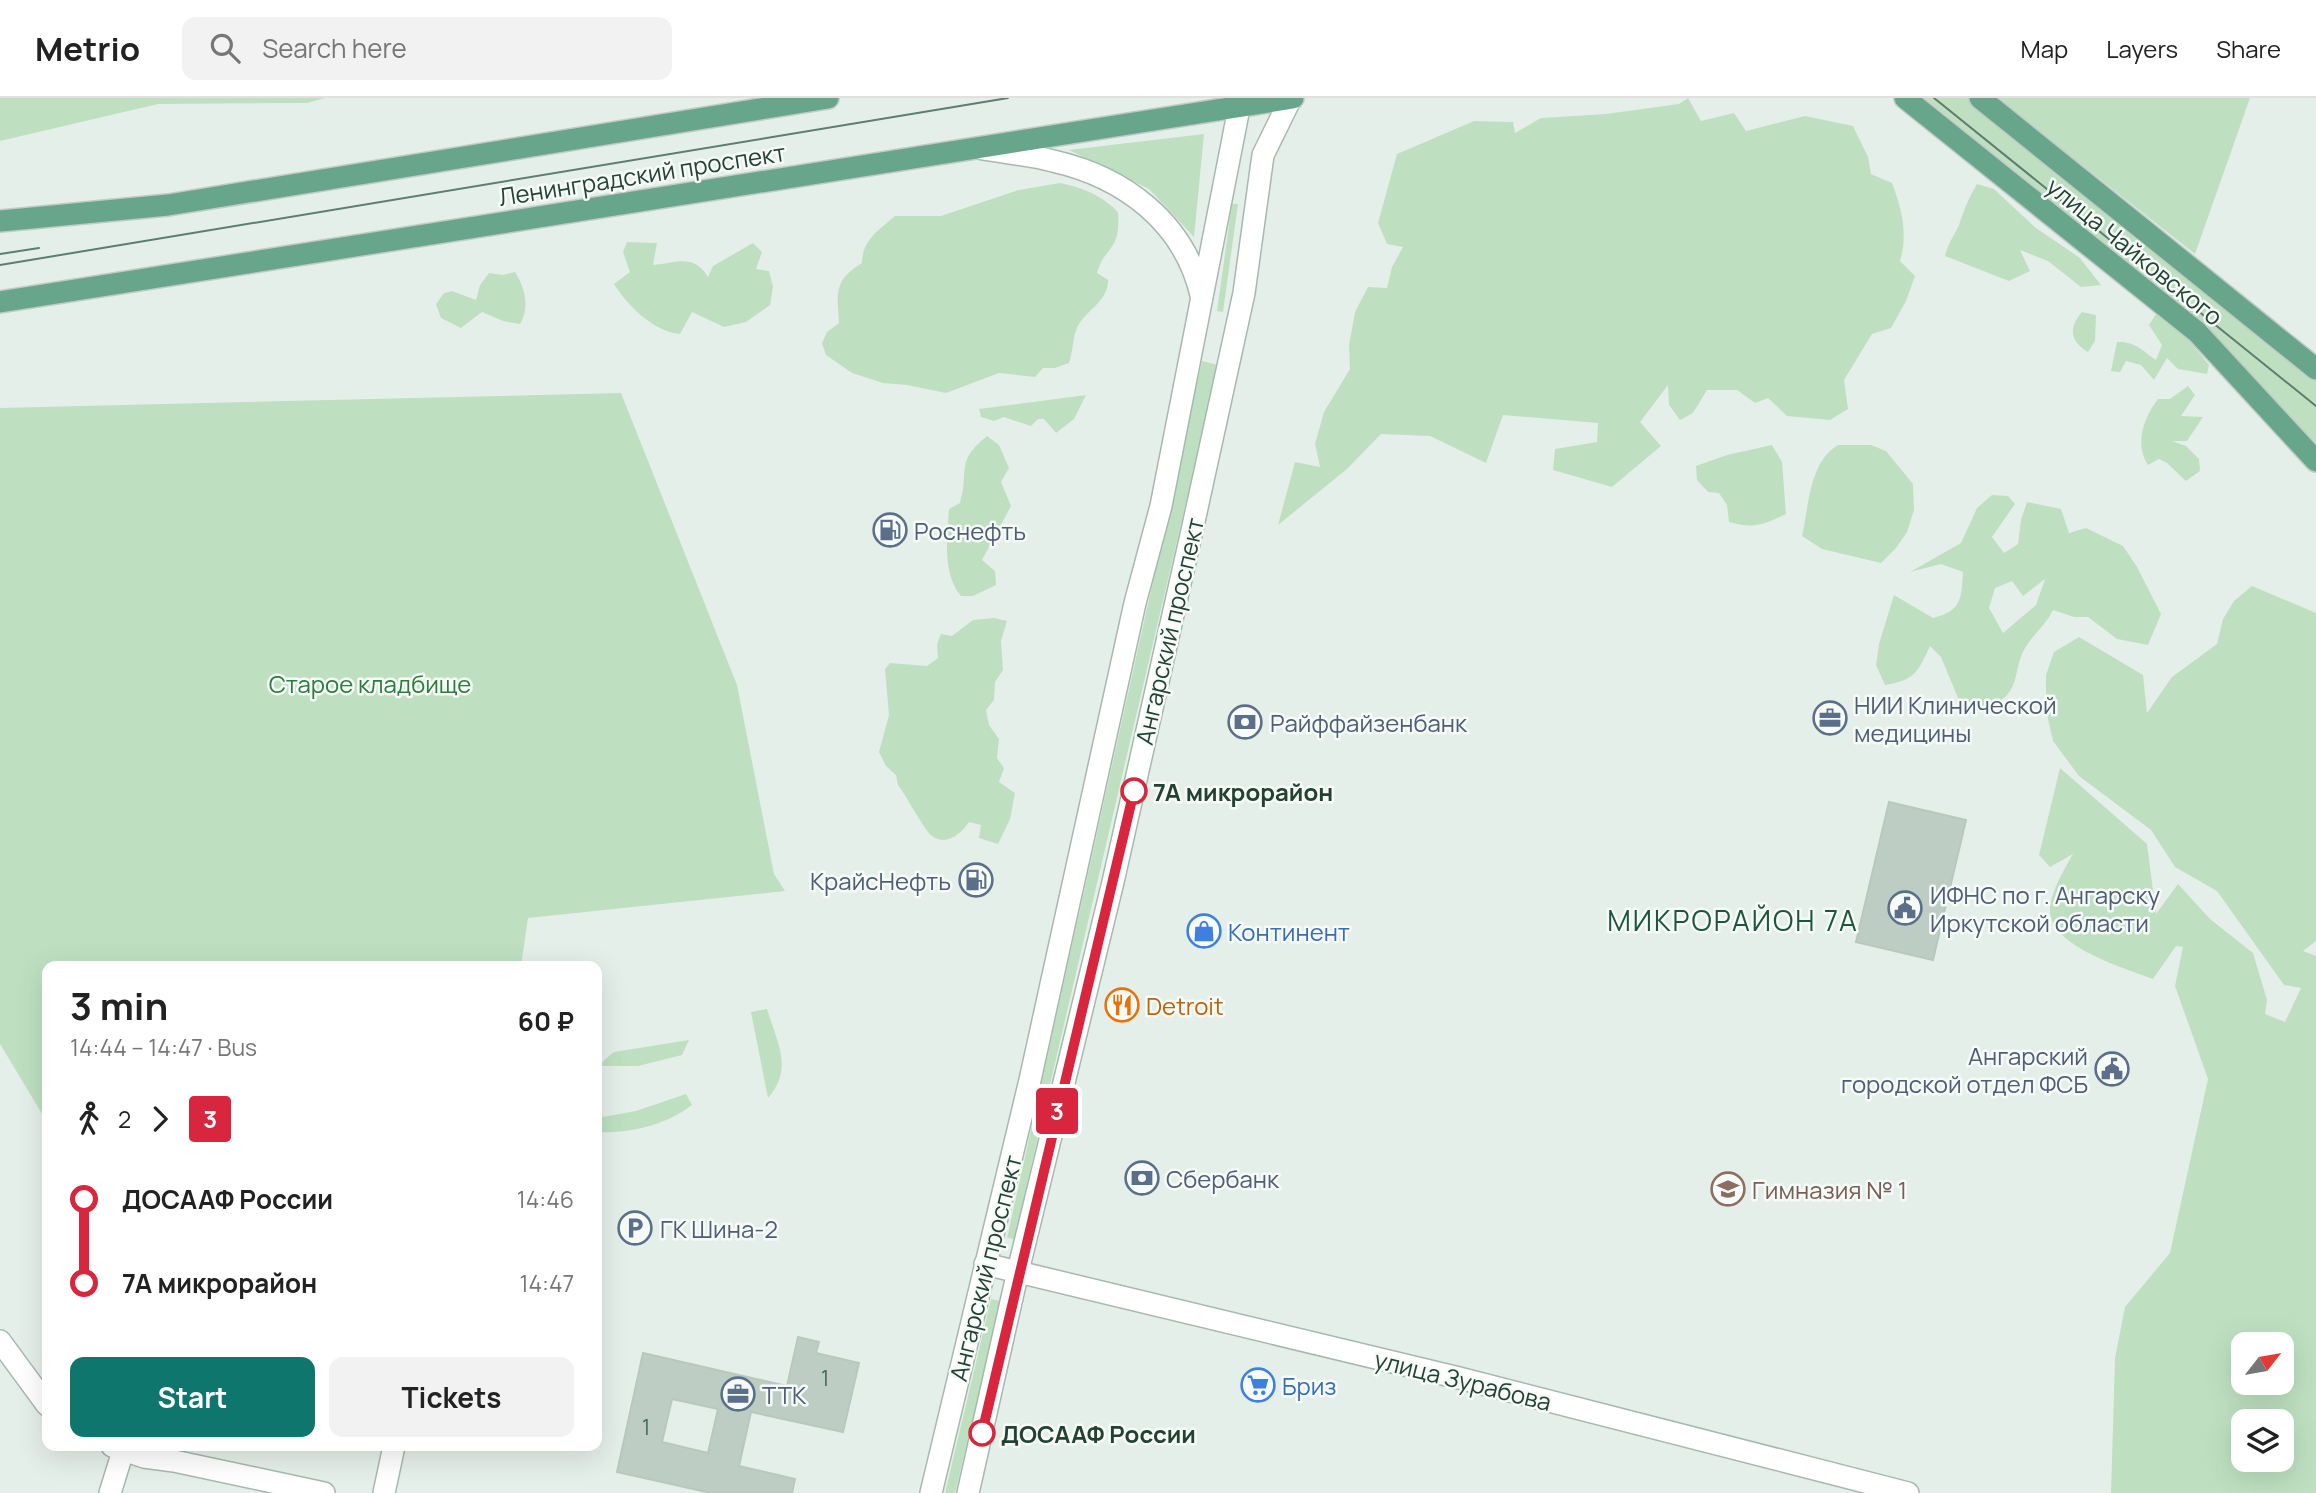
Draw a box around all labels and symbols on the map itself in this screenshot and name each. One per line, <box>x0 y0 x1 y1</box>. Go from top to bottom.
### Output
street label: Ленинградский проспект <box>496 135 788 213</box>
street label: улица Чайковского <box>2040 170 2230 332</box>
fuel station icon: Роснефть <box>871 511 909 549</box>
place label: Роснефть <box>914 514 1026 547</box>
street label: Ангарский проспект <box>1127 514 1211 748</box>
park label: Старое кладбище <box>269 667 471 700</box>
place label: НИИ Клинической медицины <box>1854 688 2057 749</box>
office icon: НИИ Клинической медицины <box>1811 699 1849 737</box>
bank icon: Райффайзенбанк <box>1226 703 1264 741</box>
place label: Райффайзенбанк <box>1270 706 1468 739</box>
place label: 7А микрорайон <box>1153 775 1333 808</box>
marker: 7А микрорайон <box>1121 778 1147 804</box>
fuel station icon: КрайсНефть <box>957 861 995 899</box>
place label: КрайсНефть <box>810 864 951 897</box>
place label: ИФНС по г. Ангарску Иркутской области <box>1930 878 2160 939</box>
public building icon: ИФНС по г. Ангарску Иркутской области <box>1886 889 1924 927</box>
district label: МИКРОРАЙОН 7А <box>1607 901 1859 939</box>
shop icon: Континент <box>1185 912 1223 950</box>
place label: Континент <box>1228 915 1350 948</box>
restaurant icon: Detroit <box>1103 986 1141 1024</box>
place label: Detroit <box>1146 989 1224 1022</box>
place label: Ангарский городской отдел ФСБ <box>1841 1039 2088 1100</box>
public building icon: Ангарский городской отдел ФСБ <box>2093 1050 2131 1088</box>
line badge: 3 <box>1034 1088 1080 1134</box>
street label: Ангарский проспект <box>941 1151 1029 1385</box>
bank icon: Сбербанк <box>1123 1159 1161 1197</box>
place label: Сбербанк <box>1166 1162 1280 1195</box>
school or university icon: Гимназия № 1 <box>1709 1170 1747 1208</box>
place label: Гимназия № 1 <box>1752 1173 1907 1206</box>
parking icon: ГК Шина-2 <box>616 1209 654 1247</box>
place label: ГК Шина-2 <box>660 1212 778 1245</box>
north arrow <box>2231 1332 2294 1395</box>
street label: улица Зурабова <box>1371 1342 1555 1418</box>
house number: 1 <box>821 1364 829 1392</box>
supermarket icon: Бриз <box>1239 1366 1277 1404</box>
place label: Бриз <box>1282 1369 1337 1402</box>
office icon: ТТК <box>719 1375 757 1413</box>
place label: ТТК <box>762 1378 807 1411</box>
house number: 1 <box>642 1413 650 1441</box>
place label: ДОСААФ России <box>1001 1417 1196 1450</box>
marker: ДОСААФ России <box>969 1420 995 1446</box>

